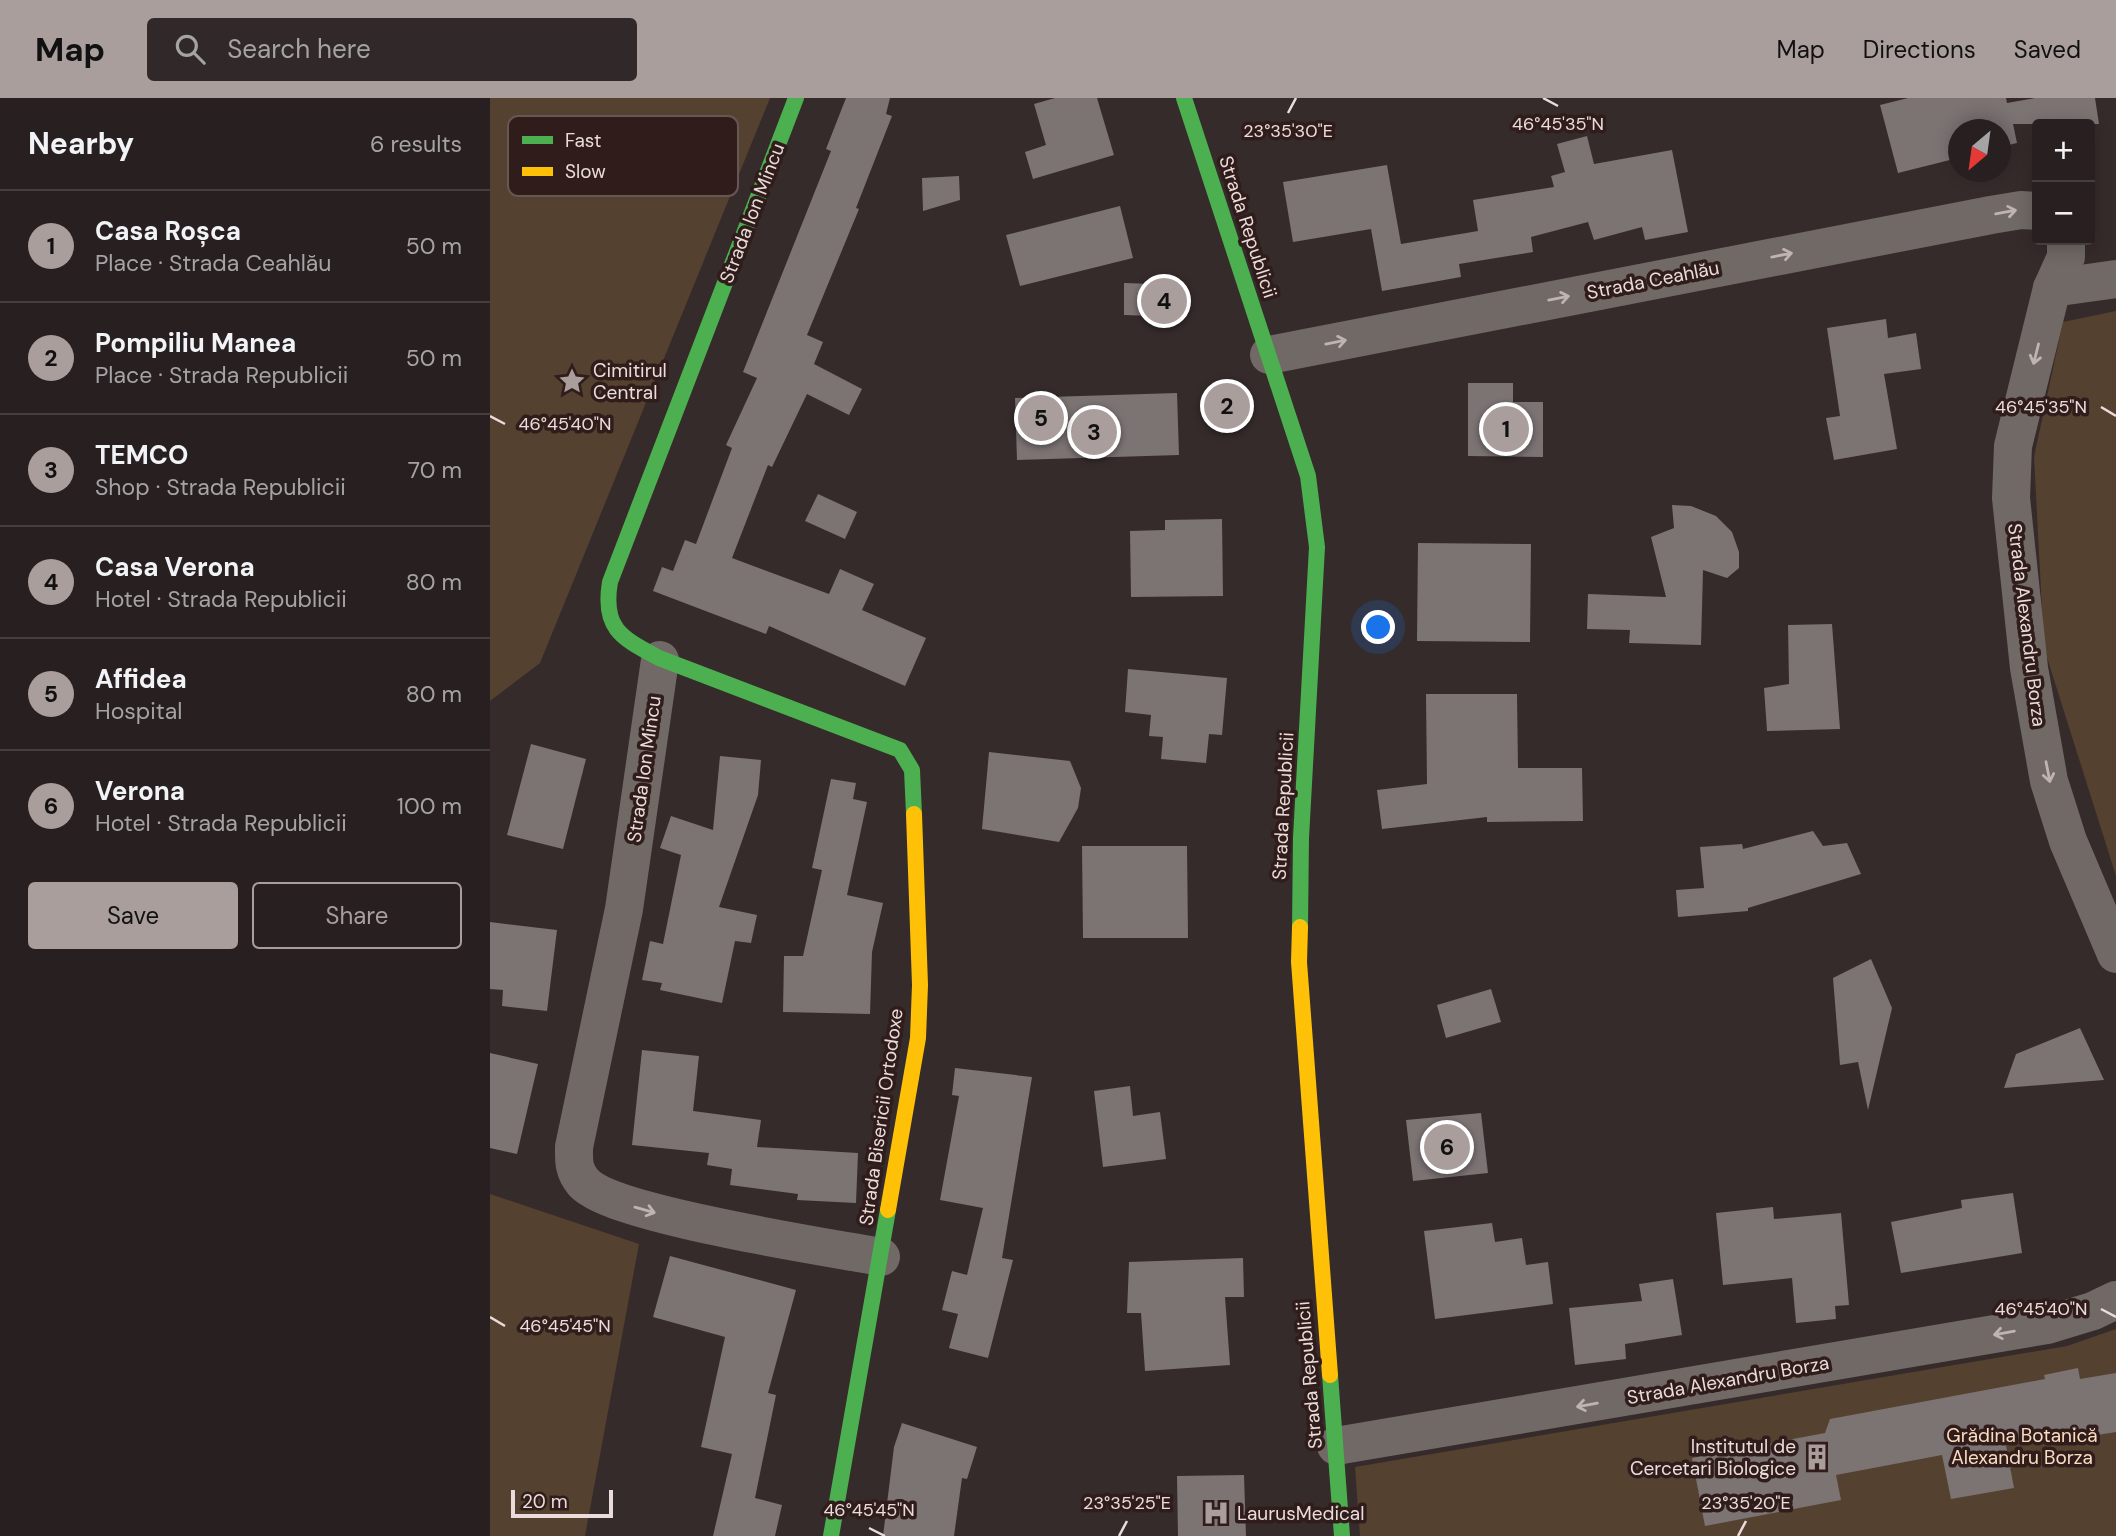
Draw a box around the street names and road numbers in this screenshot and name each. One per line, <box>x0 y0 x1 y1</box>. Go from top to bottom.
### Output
street label: Strada Ion Mincu <box>714 139 790 287</box>
street label: Strada Republicii <box>1213 153 1283 301</box>
street label: Strada Ceahlău <box>1585 255 1721 305</box>
street label: Strada Alexandru Borza <box>2002 522 2052 728</box>
street label: Strada Ion Mincu <box>621 694 667 844</box>
street label: Strada Republicii <box>1267 731 1299 881</box>
street label: Strada Bisericii Ortodoxe <box>853 1007 909 1227</box>
street label: Strada Republicii <box>1290 1300 1328 1450</box>
street label: Strada Alexandru Borza <box>1625 1350 1831 1410</box>

